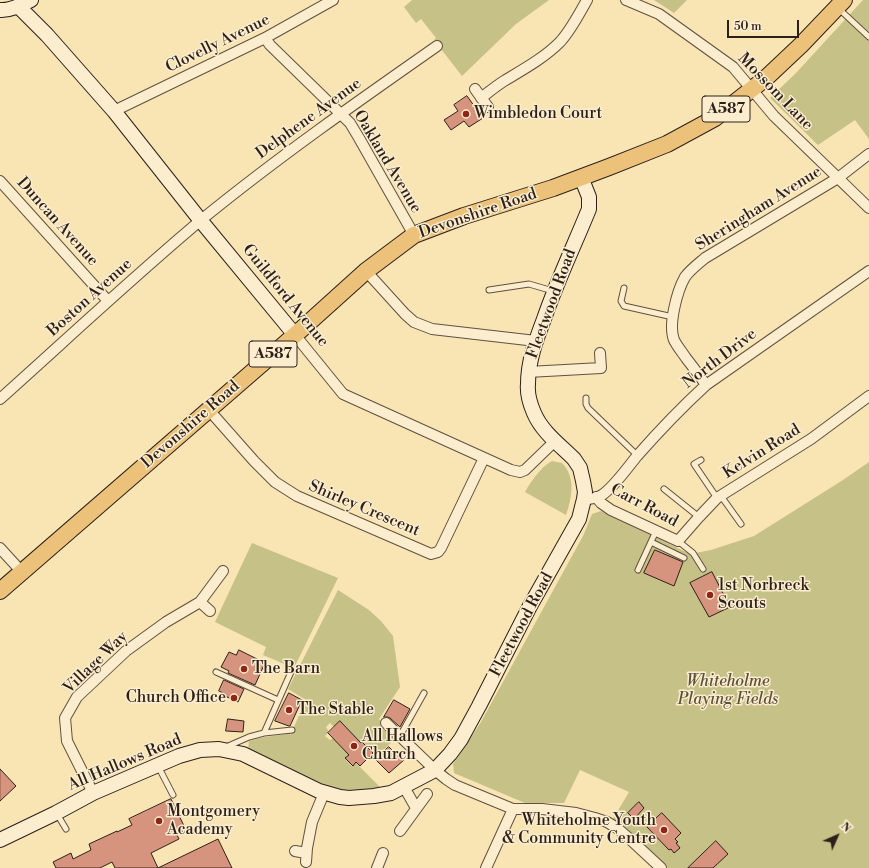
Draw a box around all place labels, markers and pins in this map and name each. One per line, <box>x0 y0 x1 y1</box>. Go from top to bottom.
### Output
place label: Wimbledon Court <box>474 104 602 124</box>
marker: Wimbledon Court <box>461 109 471 119</box>
place label: 1st Norbreck Scouts <box>718 576 809 614</box>
marker: 1st Norbreck Scouts <box>705 590 715 600</box>
place label: The Barn <box>252 659 320 679</box>
marker: The Barn <box>239 664 249 674</box>
place label: Church Office <box>126 688 226 708</box>
marker: Church Office <box>229 693 239 703</box>
place label: The Stable <box>297 700 374 720</box>
marker: The Stable <box>284 705 294 715</box>
place label: All Hallows Church <box>362 727 443 765</box>
marker: All Hallows Church <box>349 741 359 751</box>
place label: Montgomery Academy <box>167 802 260 840</box>
place label: Whiteholme Youth & Community Centre <box>502 811 656 849</box>
marker: Montgomery Academy <box>154 816 164 826</box>
marker: Whiteholme Youth & Community Centre <box>659 825 669 835</box>

